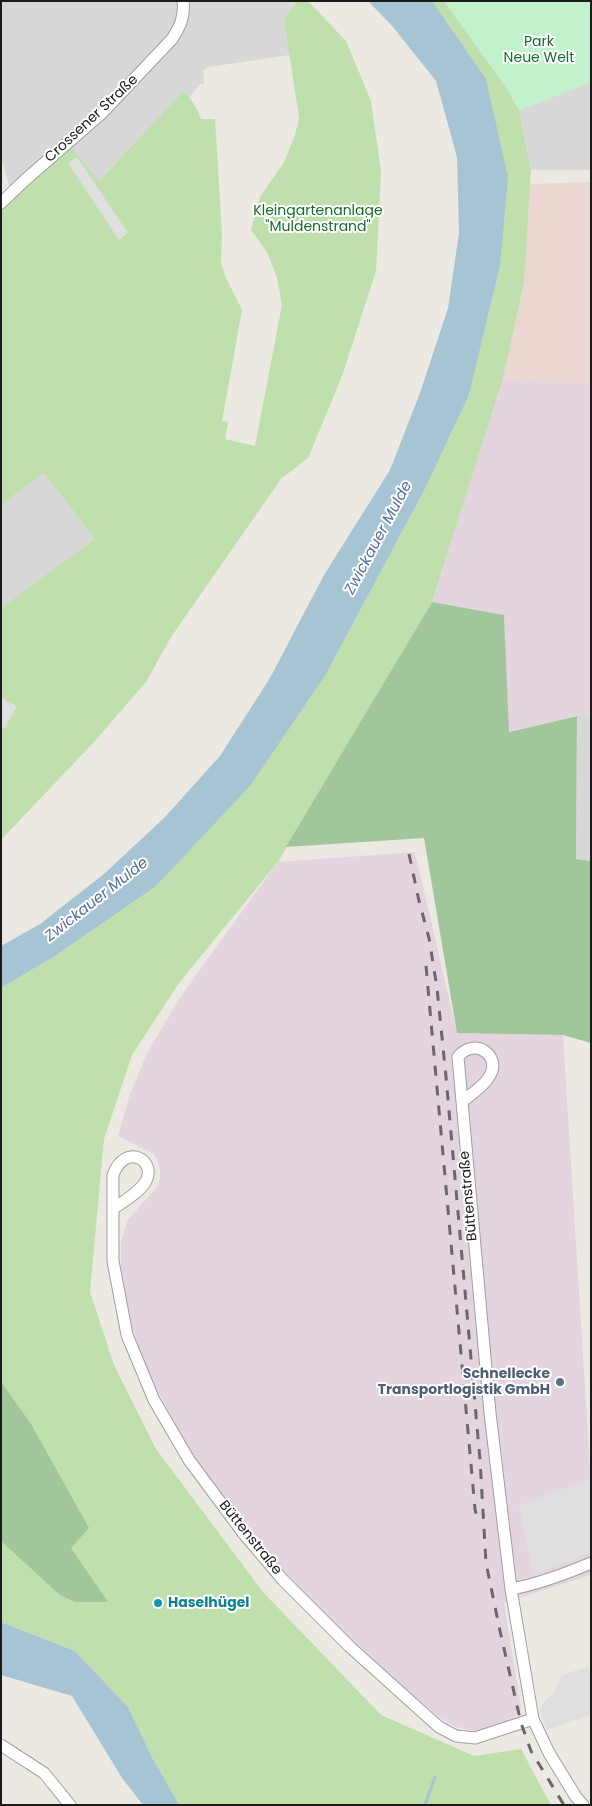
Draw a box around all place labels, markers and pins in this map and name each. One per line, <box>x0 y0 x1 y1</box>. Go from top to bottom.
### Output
place label: Schnellecke Transportlogistik GmbH <box>378 1366 550 1398</box>
marker: Schnellecke Transportlogistik GmbH <box>554 1376 566 1388</box>
place label: Haselhügel <box>168 1595 249 1611</box>
marker: Haselhügel <box>152 1597 164 1609</box>

